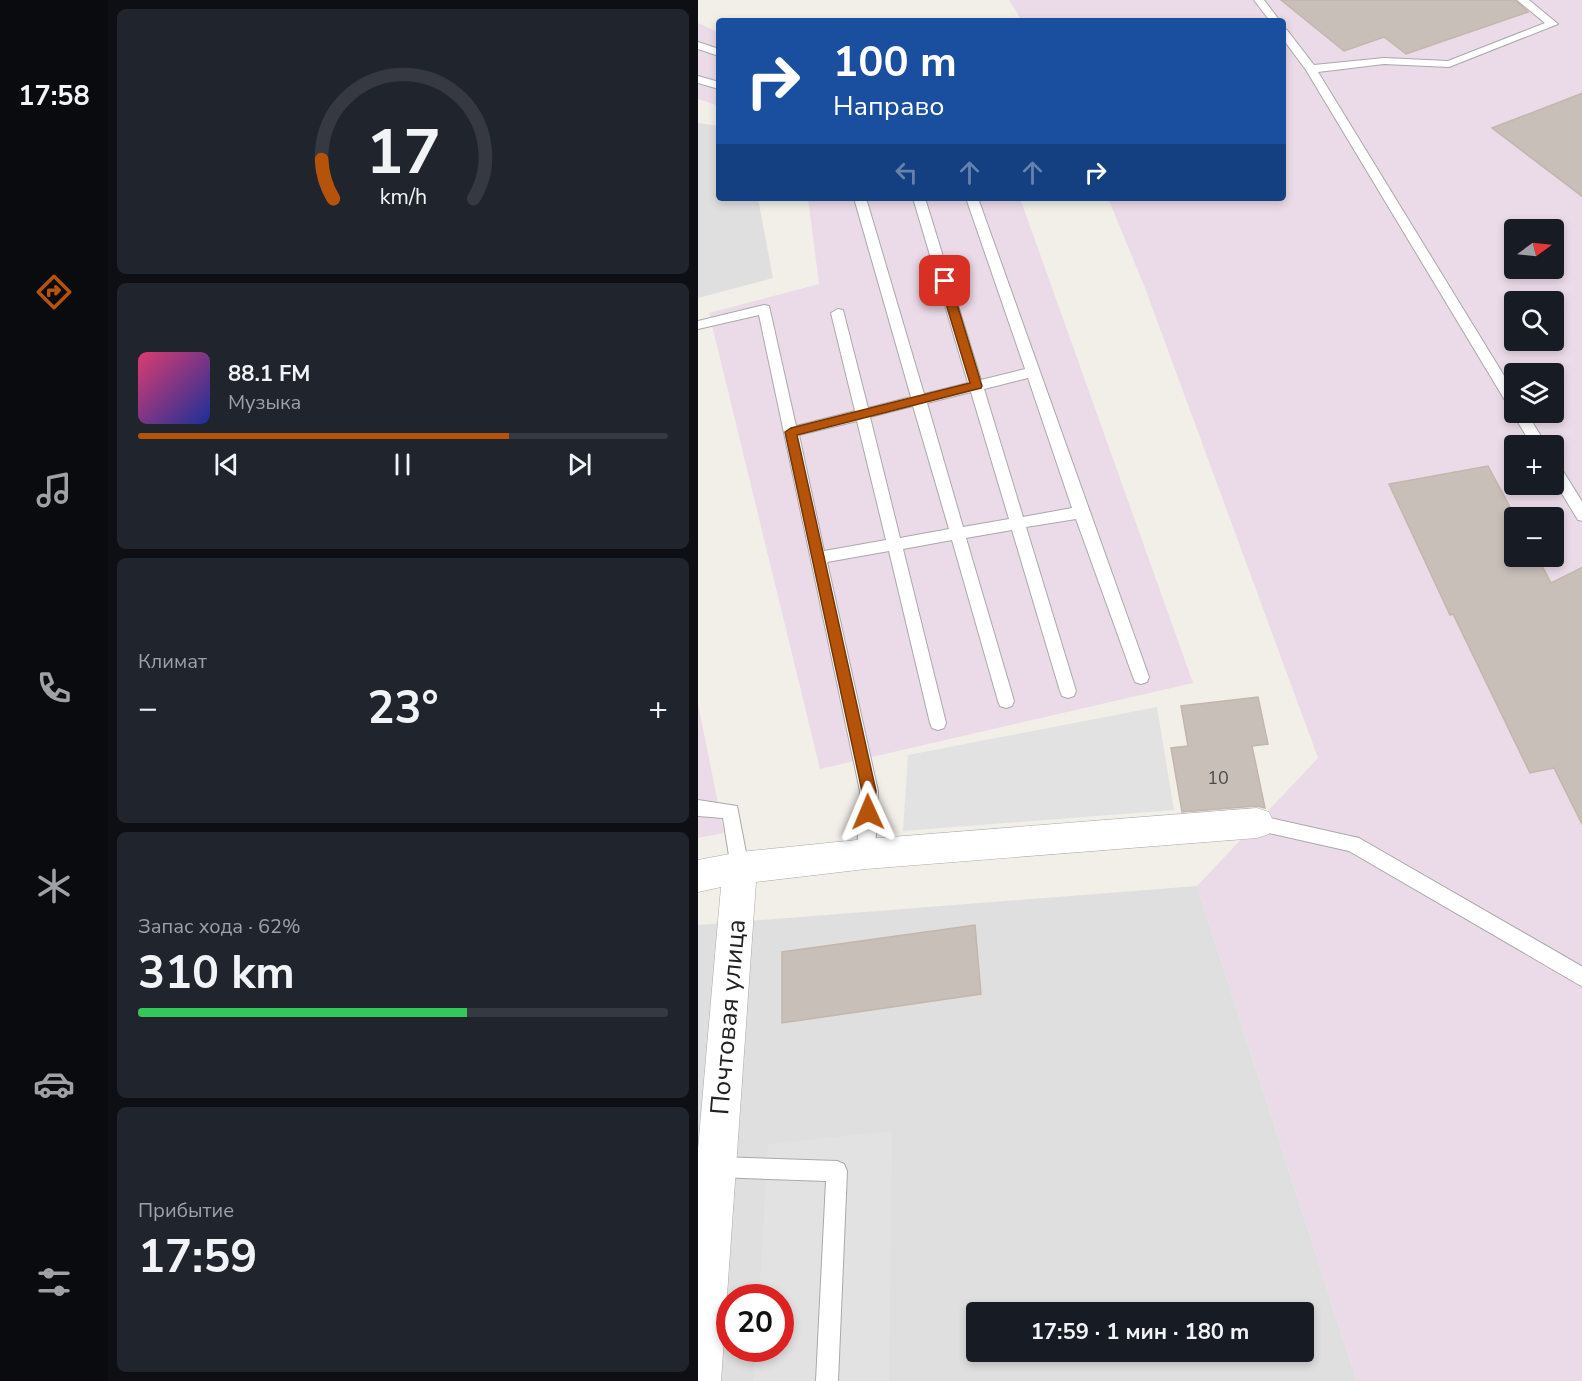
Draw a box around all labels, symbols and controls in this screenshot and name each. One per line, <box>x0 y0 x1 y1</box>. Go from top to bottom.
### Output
text: 100 m <box>833 34 957 91</box>
icon: right <box>734 42 812 120</box>
text: 17:58 <box>18 78 90 115</box>
text: Направо <box>833 88 944 125</box>
text: 17 <box>366 110 440 195</box>
icon: left <box>890 156 923 189</box>
icon: ahead <box>953 156 986 189</box>
icon: ahead <box>1016 156 1049 189</box>
icon: right <box>1079 156 1112 189</box>
text: km/h <box>379 182 427 212</box>
north arrow <box>1504 219 1564 279</box>
map controls <box>1504 219 1564 567</box>
pin <box>919 255 970 306</box>
icon: arrive <box>928 264 961 297</box>
icon: directions <box>33 271 75 313</box>
button: search <box>1504 291 1564 351</box>
text: 88.1 FM <box>228 359 310 389</box>
button: layers <box>1504 363 1564 423</box>
text: Музыка <box>228 389 301 416</box>
button: + <box>1504 435 1564 495</box>
icon: previous <box>210 448 243 481</box>
icon: pause <box>386 448 419 481</box>
icon: next <box>563 448 596 481</box>
icon: music <box>33 469 75 511</box>
button: − <box>1504 507 1564 567</box>
text: Климат <box>138 648 207 675</box>
icon: phone <box>33 667 75 709</box>
text: 23° <box>367 678 439 739</box>
text: − <box>138 686 158 731</box>
text: + <box>648 686 668 731</box>
house number: 10 <box>1207 766 1229 790</box>
position arrow <box>836 780 900 844</box>
icon: climate <box>33 865 75 907</box>
text: Запас хода · 62% <box>138 913 301 940</box>
street label: Почтовая улица <box>702 918 754 1116</box>
text: 310 km <box>138 943 295 1004</box>
icon: car <box>33 1063 75 1105</box>
text: Прибытие <box>138 1197 234 1224</box>
text: 17:59 <box>138 1227 257 1288</box>
icon: filters <box>33 1261 75 1303</box>
speed limit sign: 20 <box>716 1284 794 1362</box>
text: 17:59 · 1 мин · 180 m <box>1031 1317 1249 1347</box>

